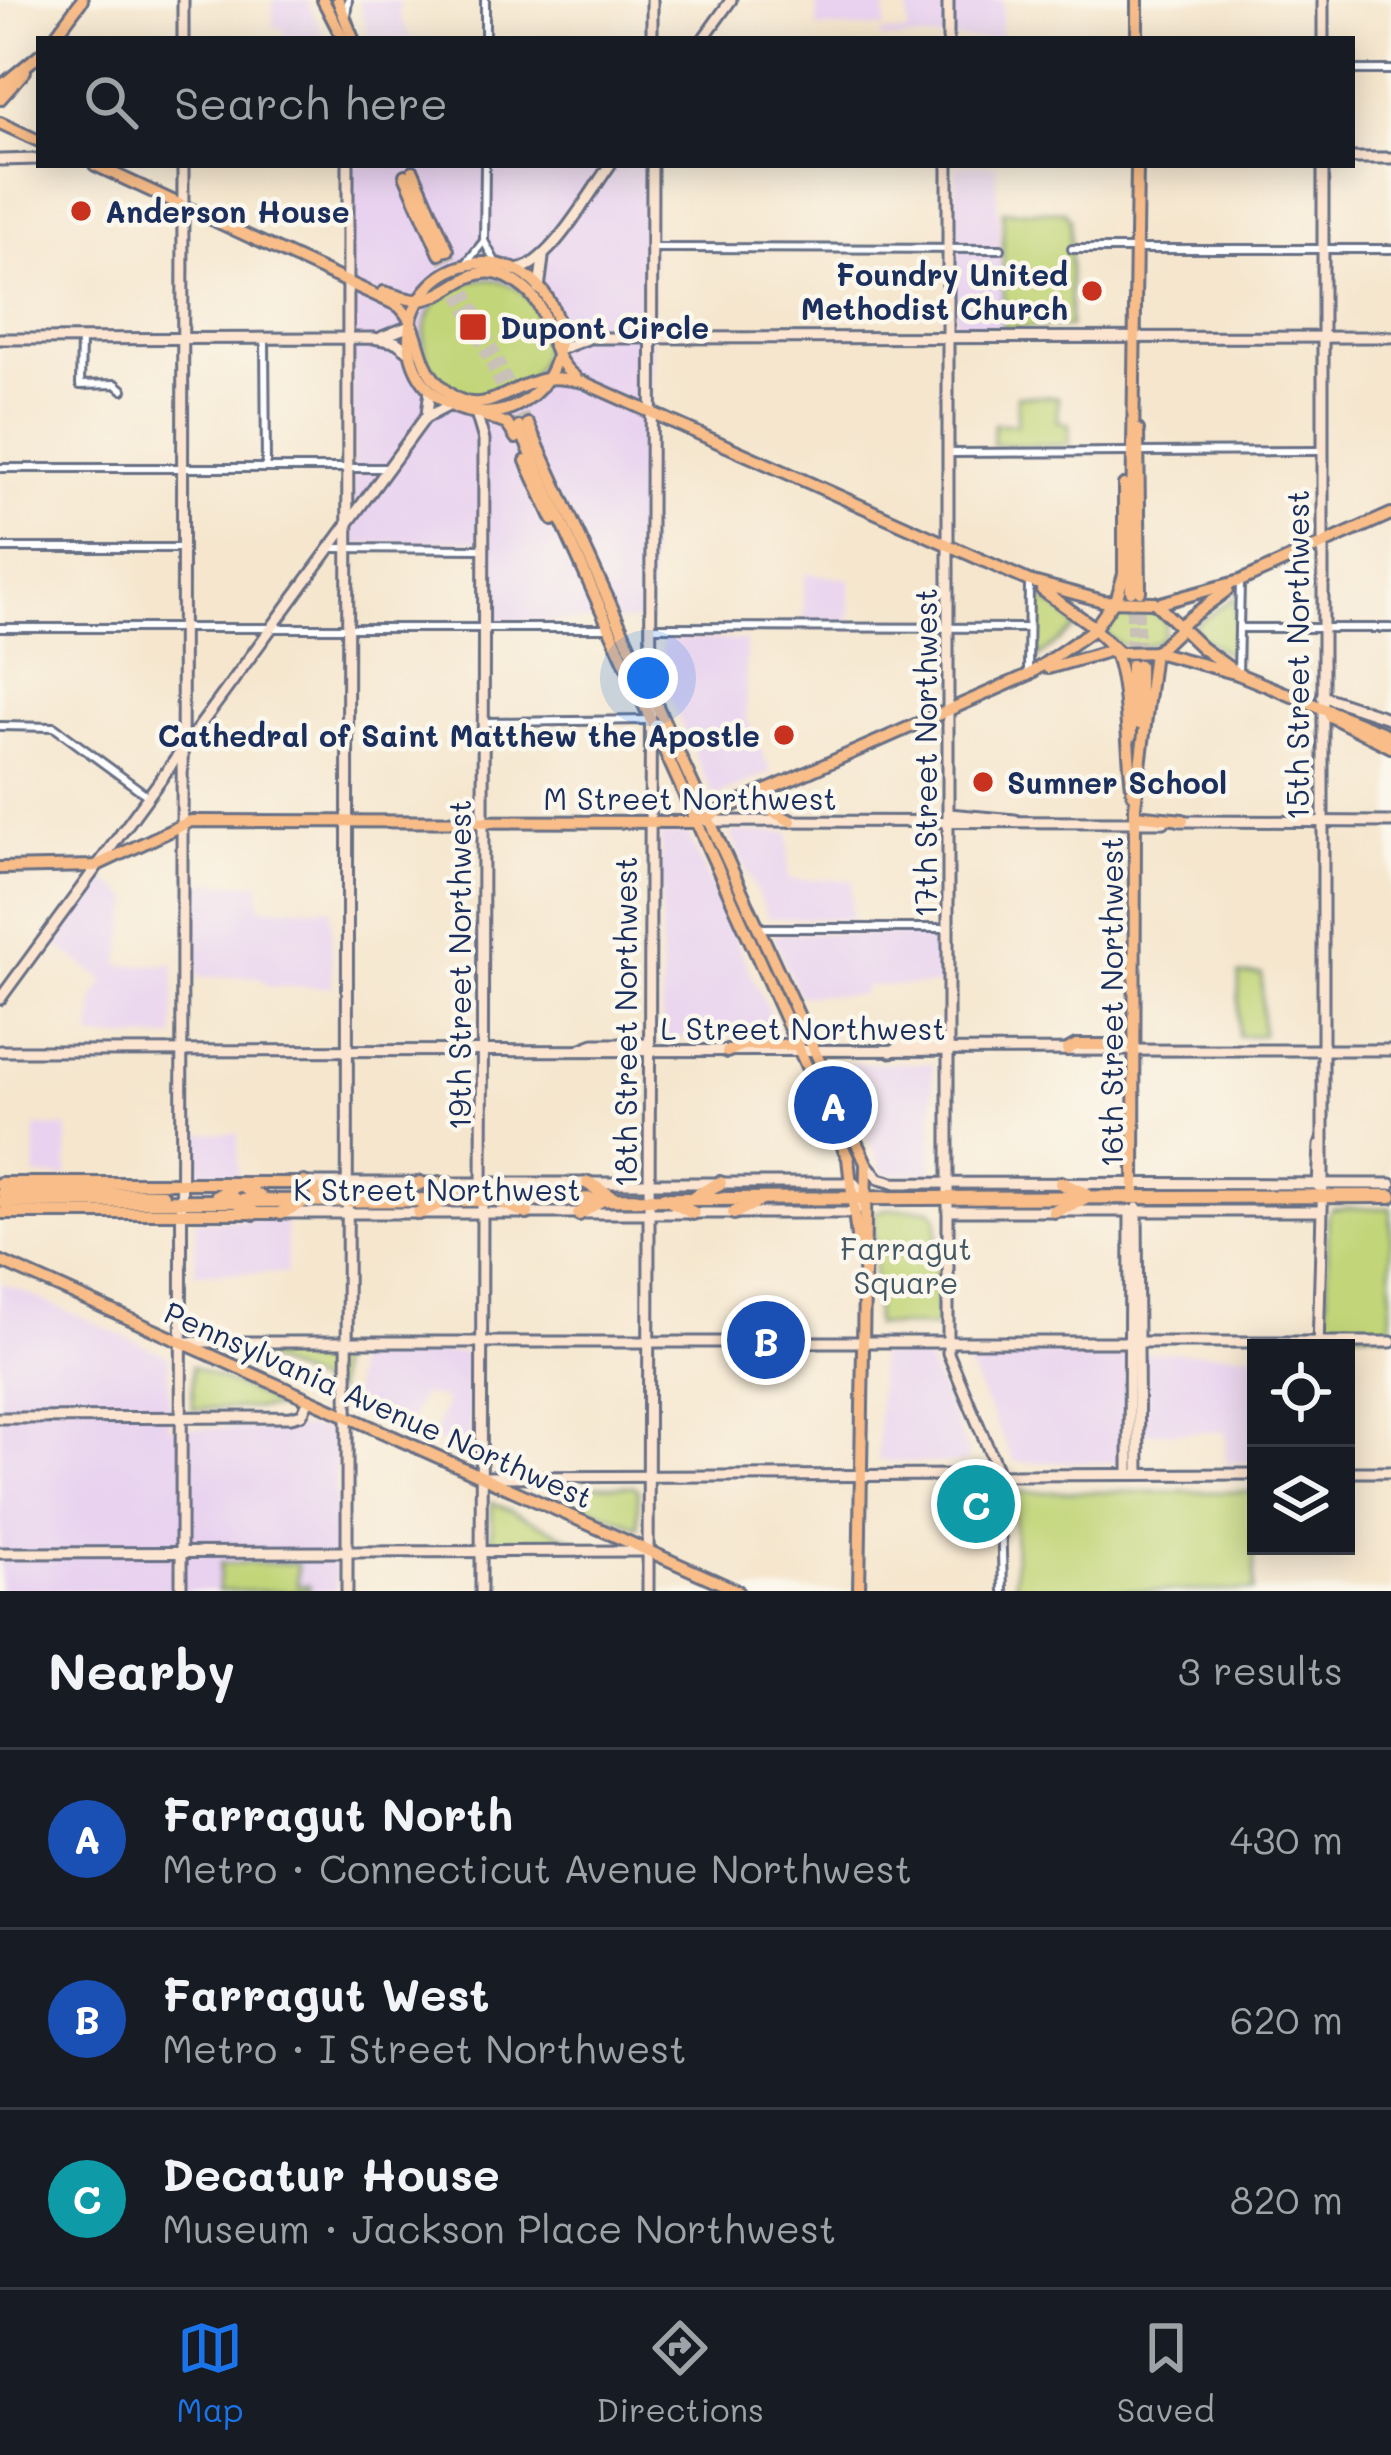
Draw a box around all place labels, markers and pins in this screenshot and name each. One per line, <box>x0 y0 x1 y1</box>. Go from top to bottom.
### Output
place label: Anderson House <box>105 191 350 231</box>
marker: Anderson House <box>68 198 94 224</box>
place label: Foundry United Methodist Church <box>801 254 1068 328</box>
marker: Foundry United Methodist Church <box>1079 278 1105 304</box>
place label: Dupont Circle <box>500 307 709 347</box>
marker: Dupont Circle <box>457 311 489 343</box>
place label: Cathedral of Saint Matthew the Apostle <box>158 715 760 755</box>
marker: Cathedral of Saint Matthew the Apostle <box>771 722 797 748</box>
place label: Sumner School <box>1007 762 1227 802</box>
marker: Sumner School <box>970 769 996 795</box>
pin: A <box>794 1060 872 1150</box>
pin: B <box>727 1295 805 1385</box>
pin: C <box>937 1459 1015 1549</box>

